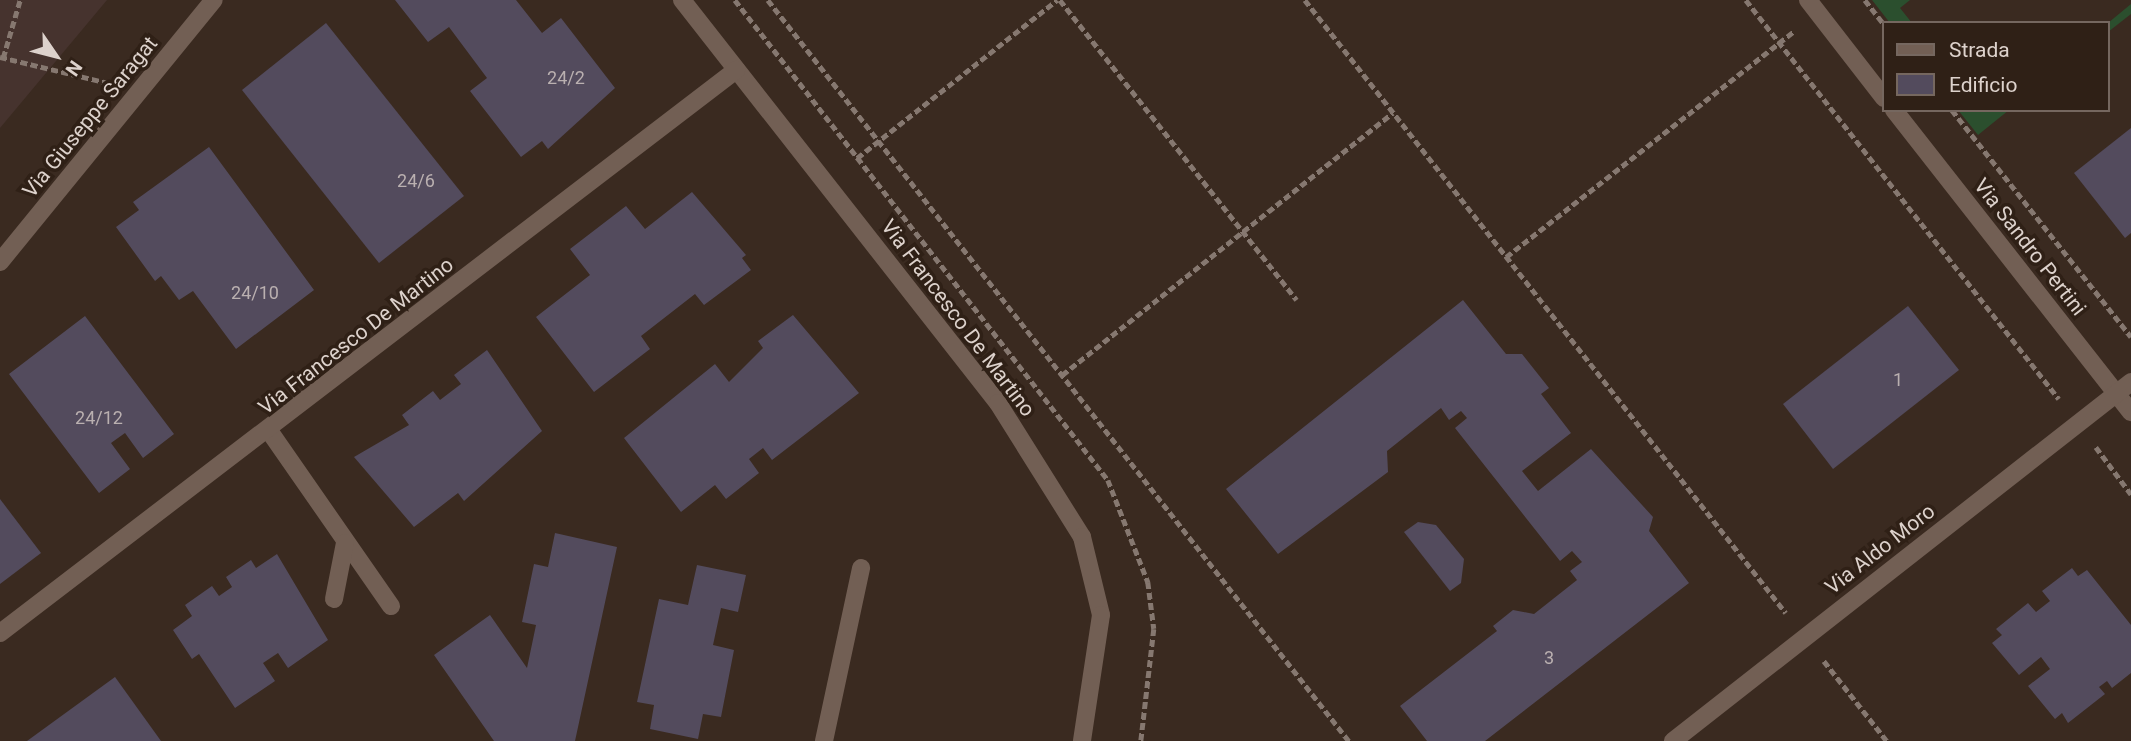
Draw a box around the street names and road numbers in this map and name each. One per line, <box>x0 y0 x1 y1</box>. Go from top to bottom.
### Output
street label: Via Giuseppe Saragat <box>17 31 163 203</box>
street label: Via Sandro Pertini <box>1969 173 2091 321</box>
street label: Via Francesco De Martino <box>876 214 1040 422</box>
street label: Via Francesco De Martino <box>254 252 458 420</box>
street label: Via Aldo Moro <box>1820 498 1940 600</box>

